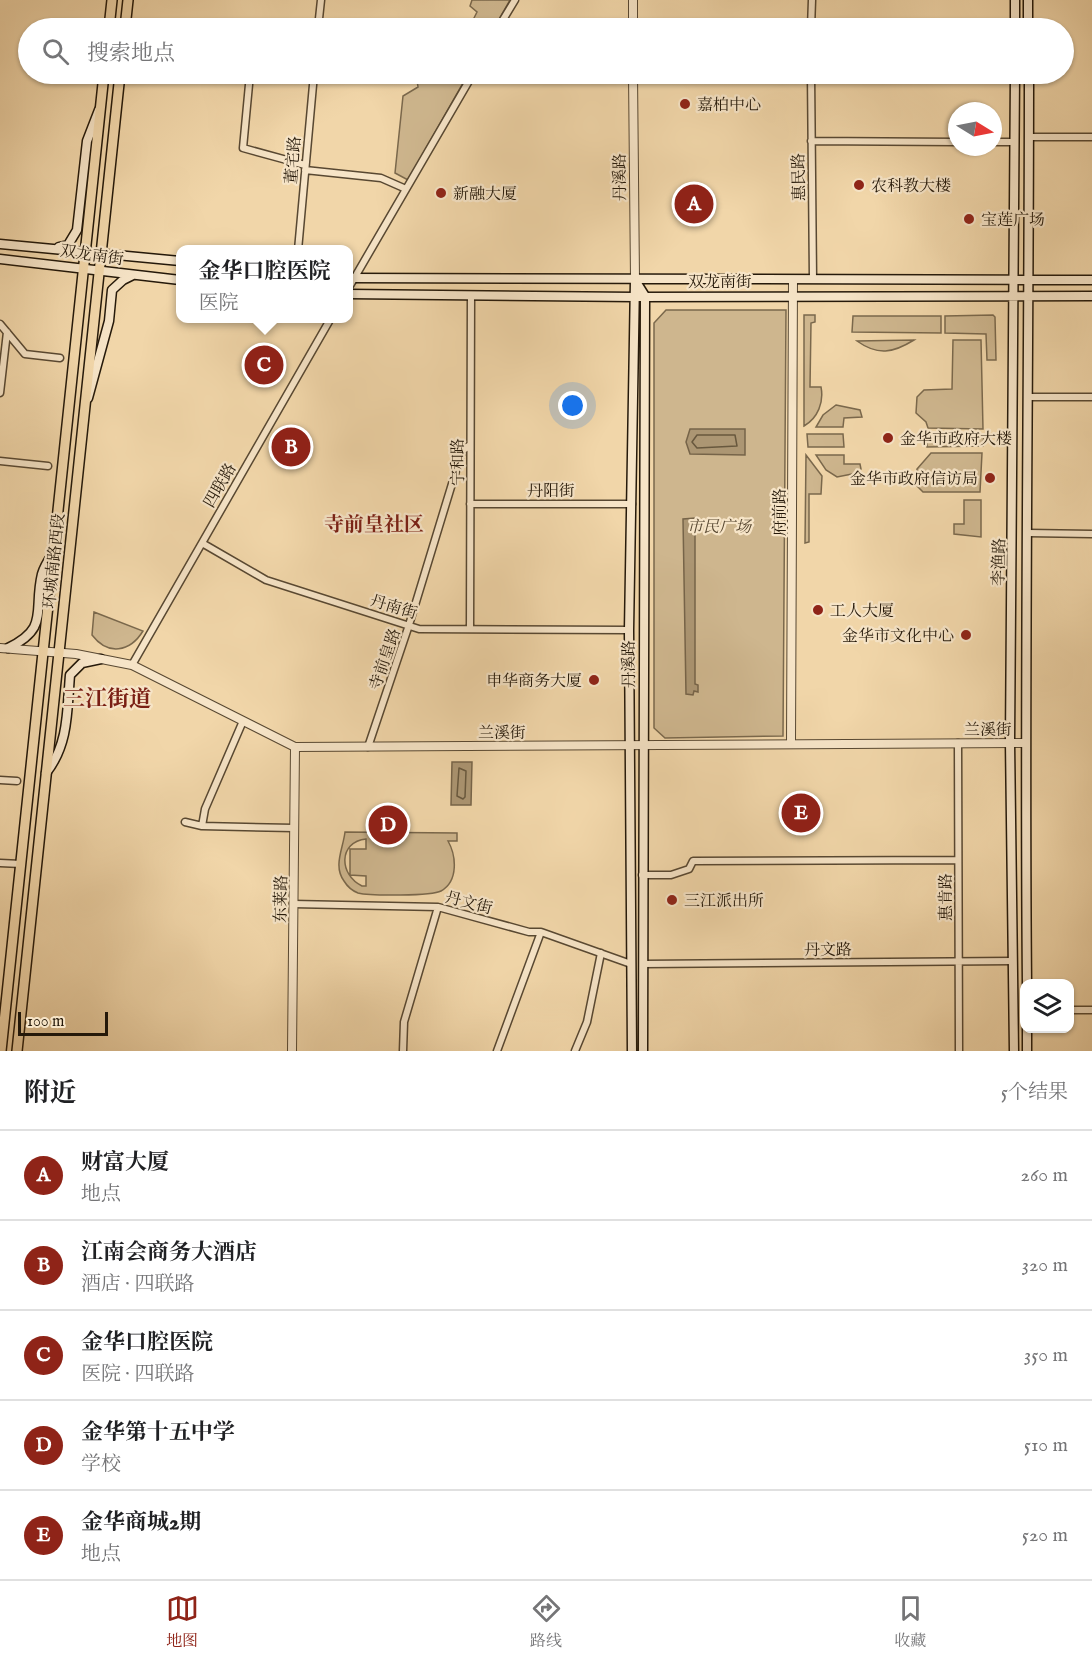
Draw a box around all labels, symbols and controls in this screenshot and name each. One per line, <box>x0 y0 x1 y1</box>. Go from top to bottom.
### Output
search box <box>18 18 1074 84</box>
icon: search <box>39 35 72 68</box>
text: 搜索地点 <box>87 40 175 68</box>
place label: 嘉柏中心 <box>697 96 761 116</box>
marker: 嘉柏中心 <box>678 97 692 111</box>
north arrow <box>948 102 1002 156</box>
street label: 董宅路 <box>282 135 306 185</box>
street label: 丹溪路 <box>611 153 631 201</box>
street label: 惠民路 <box>790 153 810 201</box>
place label: 农科教大楼 <box>871 177 951 197</box>
marker: 农科教大楼 <box>852 178 866 192</box>
pin: A <box>674 182 714 226</box>
place label: 新融大厦 <box>453 185 517 205</box>
marker: 新融大厦 <box>434 186 448 200</box>
place label: 宝莲广场 <box>981 211 1045 231</box>
marker: 宝莲广场 <box>962 212 976 226</box>
street label: 双龙南街 <box>59 242 125 270</box>
popup <box>176 245 353 323</box>
text: 金华口腔医院 <box>198 258 331 286</box>
street label: 双龙南街 <box>688 273 752 293</box>
text: 医院 <box>198 291 238 316</box>
pin: C <box>244 342 284 388</box>
your location <box>558 391 587 420</box>
pin: B <box>272 424 310 470</box>
place label: 金华市政府大楼 <box>900 430 1012 450</box>
marker: 金华市政府大楼 <box>881 431 895 445</box>
street label: 宁和路 <box>449 438 469 486</box>
street label: 四联路 <box>200 460 241 512</box>
place label: 金华市政府信访局 <box>850 470 978 490</box>
marker: 金华市政府信访局 <box>983 471 997 485</box>
street label: 丹阳街 <box>527 482 575 502</box>
street label: 府前路 <box>771 488 791 536</box>
street label: 环城南路西段 <box>40 512 70 610</box>
district label: 寺前皇社区 <box>324 513 424 538</box>
park label: 市民广场 <box>687 518 753 538</box>
street label: 李渔路 <box>990 538 1010 586</box>
street label: 丹南街 <box>368 591 419 624</box>
place label: 工人大厦 <box>830 602 894 622</box>
marker: 工人大厦 <box>811 603 825 617</box>
street label: 寺前皇路 <box>366 626 406 693</box>
place label: 金华市文化中心 <box>842 627 954 647</box>
marker: 金华市文化中心 <box>959 628 973 642</box>
street label: 丹溪路 <box>620 640 640 688</box>
place label: 申华商务大厦 <box>486 672 582 692</box>
marker: 申华商务大厦 <box>587 673 601 687</box>
district label: 三江街道 <box>63 686 151 714</box>
street label: 兰溪街 <box>964 721 1012 741</box>
street label: 兰溪街 <box>478 724 526 744</box>
pin: E <box>782 790 820 836</box>
pin: D <box>368 802 408 848</box>
street label: 惠肯路 <box>937 873 957 921</box>
street label: 东莱路 <box>272 875 292 923</box>
street label: 丹文街 <box>443 888 494 920</box>
place label: 三江派出所 <box>684 892 764 912</box>
marker: 三江派出所 <box>665 893 679 907</box>
street label: 丹文路 <box>804 941 852 961</box>
map controls <box>1020 979 1074 1033</box>
button: layers <box>1020 979 1074 1033</box>
scale bar <box>18 1009 108 1036</box>
text: 100 m <box>27 1012 64 1032</box>
text: 附近 <box>24 1077 76 1110</box>
text: 5个结果 <box>1001 1080 1068 1105</box>
text: 财富大厦 <box>81 1149 169 1177</box>
text: A <box>37 1163 50 1188</box>
text: 260 m <box>1021 1163 1068 1188</box>
text: 地点 <box>81 1182 121 1207</box>
text: 江南会商务大酒店 <box>81 1239 257 1267</box>
text: B <box>37 1253 50 1278</box>
text: 320 m <box>1022 1253 1068 1278</box>
text: 酒店 · 四联路 <box>81 1272 194 1297</box>
text: 金华口腔医院 <box>81 1329 213 1357</box>
text: C <box>36 1343 51 1368</box>
text: 350 m <box>1024 1343 1068 1368</box>
text: 医院 · 四联路 <box>81 1362 194 1387</box>
text: 金华第十五中学 <box>81 1419 235 1447</box>
text: D <box>35 1433 52 1458</box>
text: 510 m <box>1024 1433 1068 1458</box>
text: 学校 <box>81 1452 121 1477</box>
text: 金华商城2期 <box>81 1509 201 1537</box>
text: E <box>37 1523 50 1548</box>
text: 520 m <box>1022 1523 1068 1548</box>
text: 地点 <box>81 1542 121 1567</box>
tab: 地图 <box>166 1592 199 1652</box>
tab: 路线 <box>530 1592 563 1652</box>
tab: 收藏 <box>894 1592 927 1652</box>

